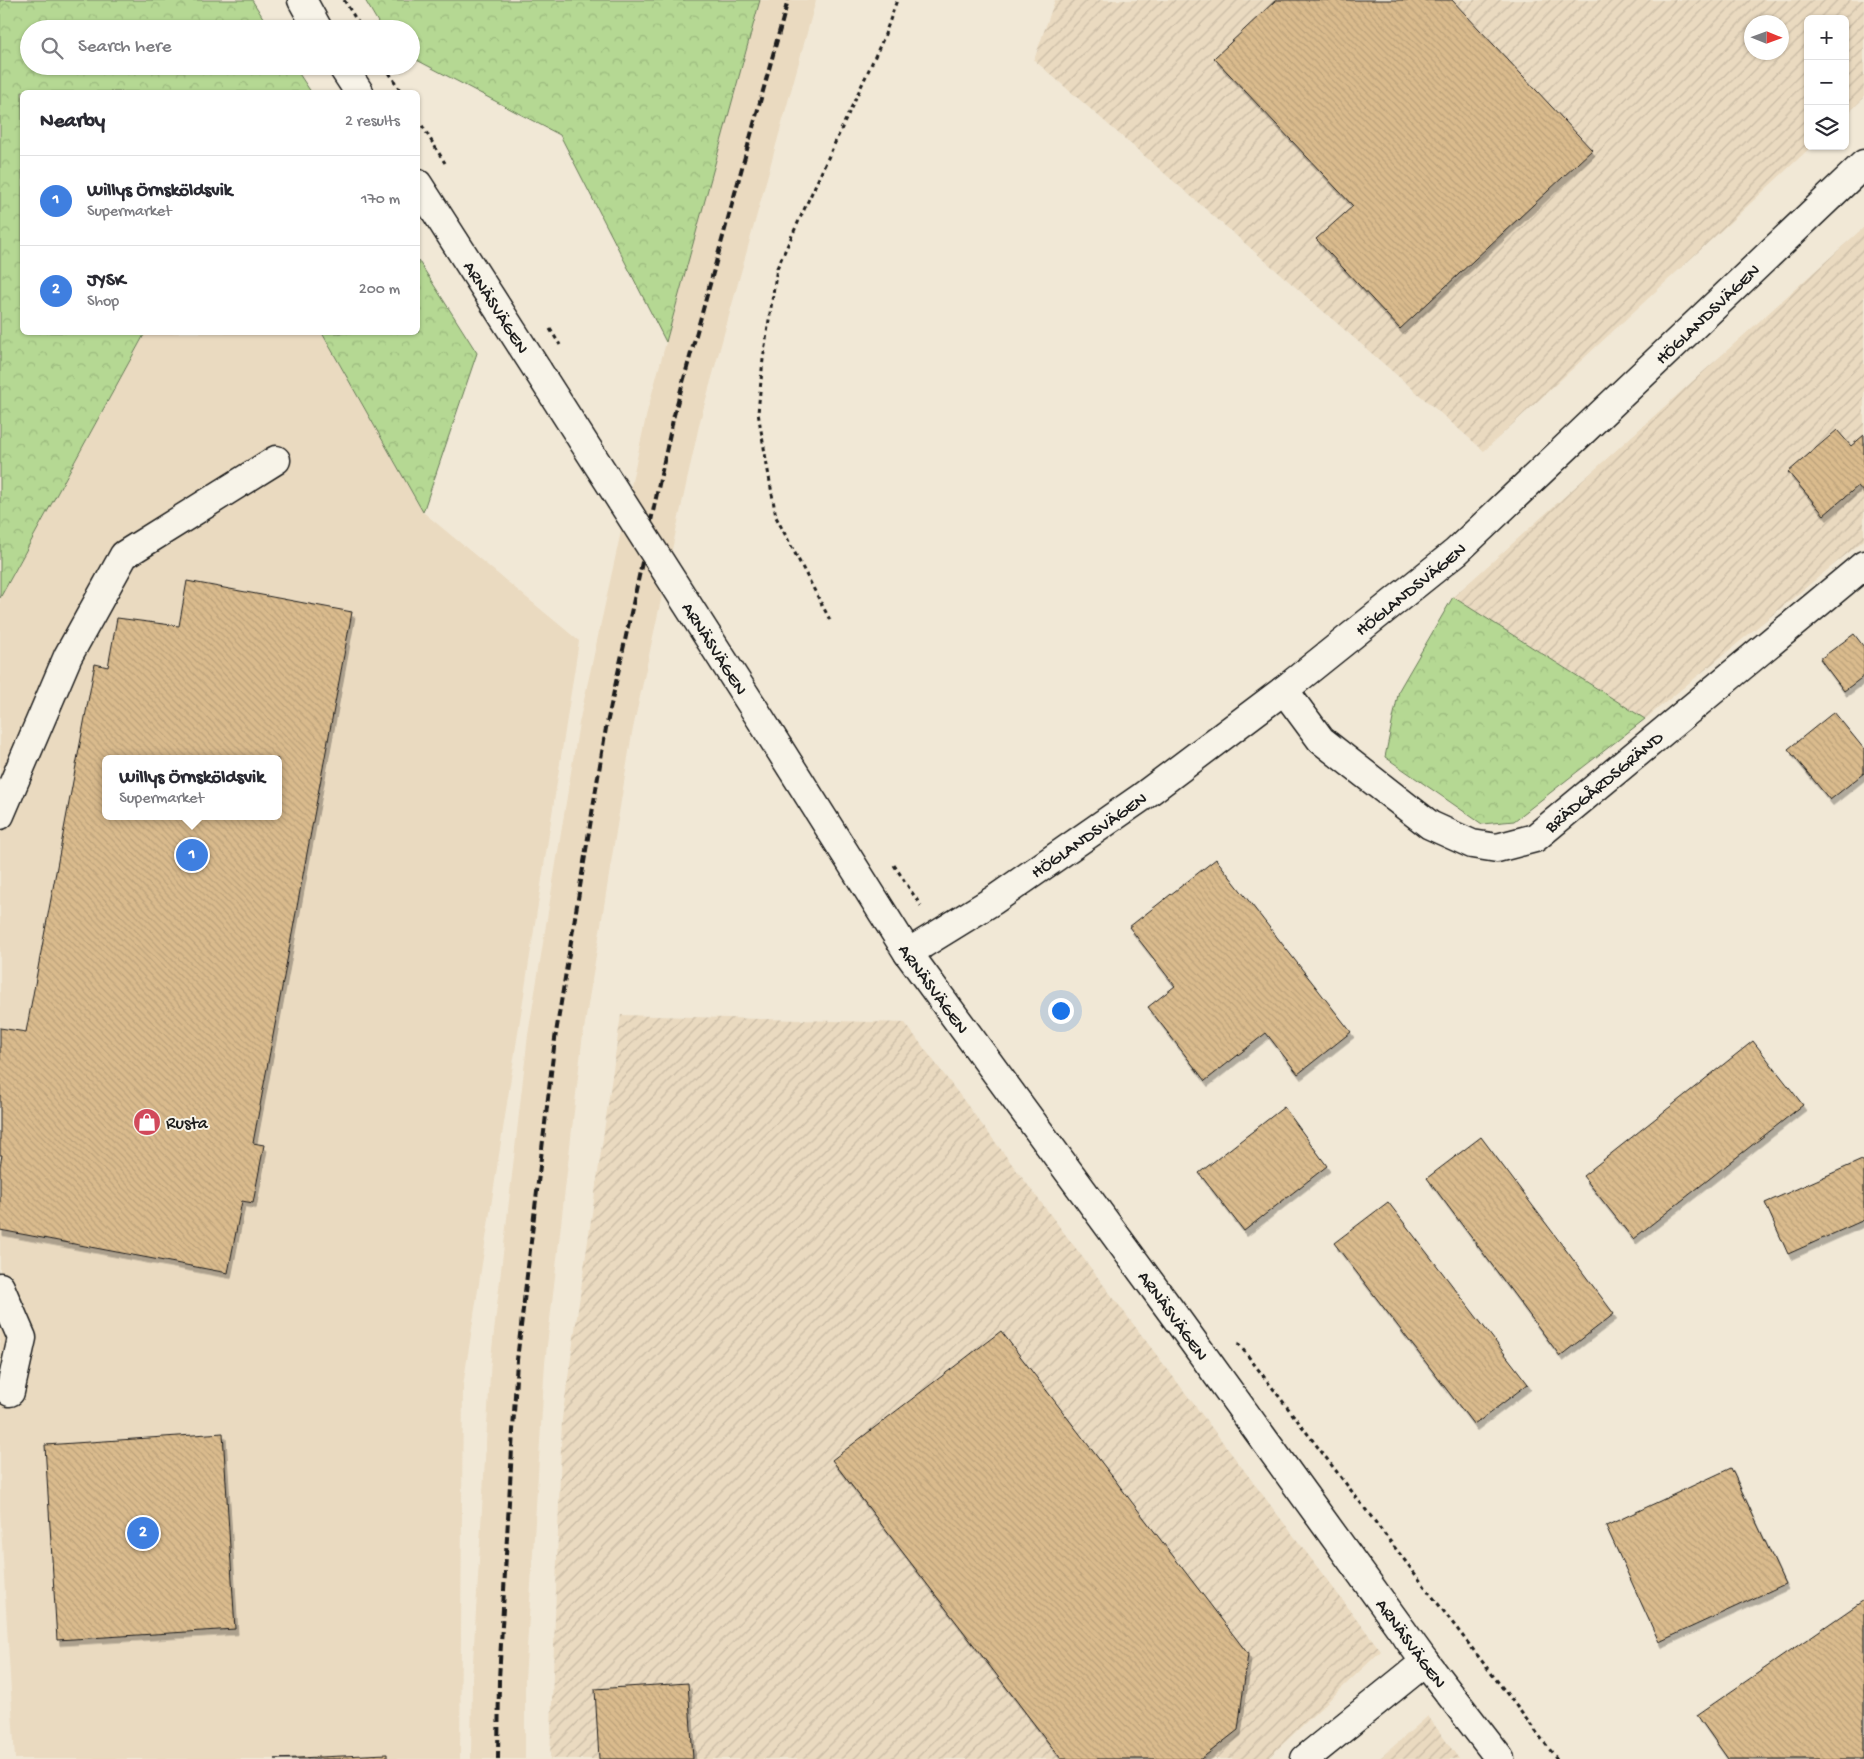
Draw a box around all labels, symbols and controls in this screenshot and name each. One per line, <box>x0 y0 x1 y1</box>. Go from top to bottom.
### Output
north arrow <box>1744 15 1789 60</box>
map controls <box>1804 15 1849 150</box>
button: + <box>1804 15 1849 60</box>
search box <box>20 20 420 75</box>
icon: search <box>38 34 66 62</box>
text: Search here <box>78 36 172 59</box>
button: − <box>1804 60 1849 105</box>
button: layers <box>1804 105 1849 150</box>
text: Nearby <box>40 110 105 135</box>
text: 2 results <box>345 113 400 132</box>
text: Willys Örnsköldsvik <box>87 180 232 203</box>
text: 1 <box>53 191 59 210</box>
text: 170 m <box>361 191 400 210</box>
text: Supermarket <box>87 203 172 222</box>
street label: ARNÄSVÄGEN <box>457 258 532 358</box>
street label: HÖGLANDSVÄGEN <box>1652 260 1765 370</box>
text: JYSK <box>87 270 125 293</box>
text: 2 <box>52 281 60 300</box>
text: 200 m <box>359 281 400 300</box>
text: Shop <box>87 293 119 312</box>
street label: HÖGLANDSVÄGEN <box>1352 540 1472 642</box>
street label: ARNÄSVÄGEN <box>676 599 751 700</box>
street label: BRÄDGÅRDSGRÄND <box>1541 728 1669 839</box>
popup <box>102 755 282 820</box>
text: Willys Örnsköldsvik <box>119 767 265 790</box>
street label: HÖGLANDSVÄGEN <box>1028 789 1152 884</box>
text: Supermarket <box>119 790 204 809</box>
pin: 1 <box>176 836 208 874</box>
street label: ARNÄSVÄGEN <box>892 941 972 1039</box>
your location <box>1048 998 1074 1024</box>
shop icon: Rusta <box>132 1107 162 1137</box>
place label: Rusta <box>166 1114 209 1135</box>
street label: ARNÄSVÄGEN <box>1132 1268 1211 1366</box>
pin: 2 <box>127 1514 159 1552</box>
street label: ARNÄSVÄGEN <box>1370 1596 1449 1693</box>

